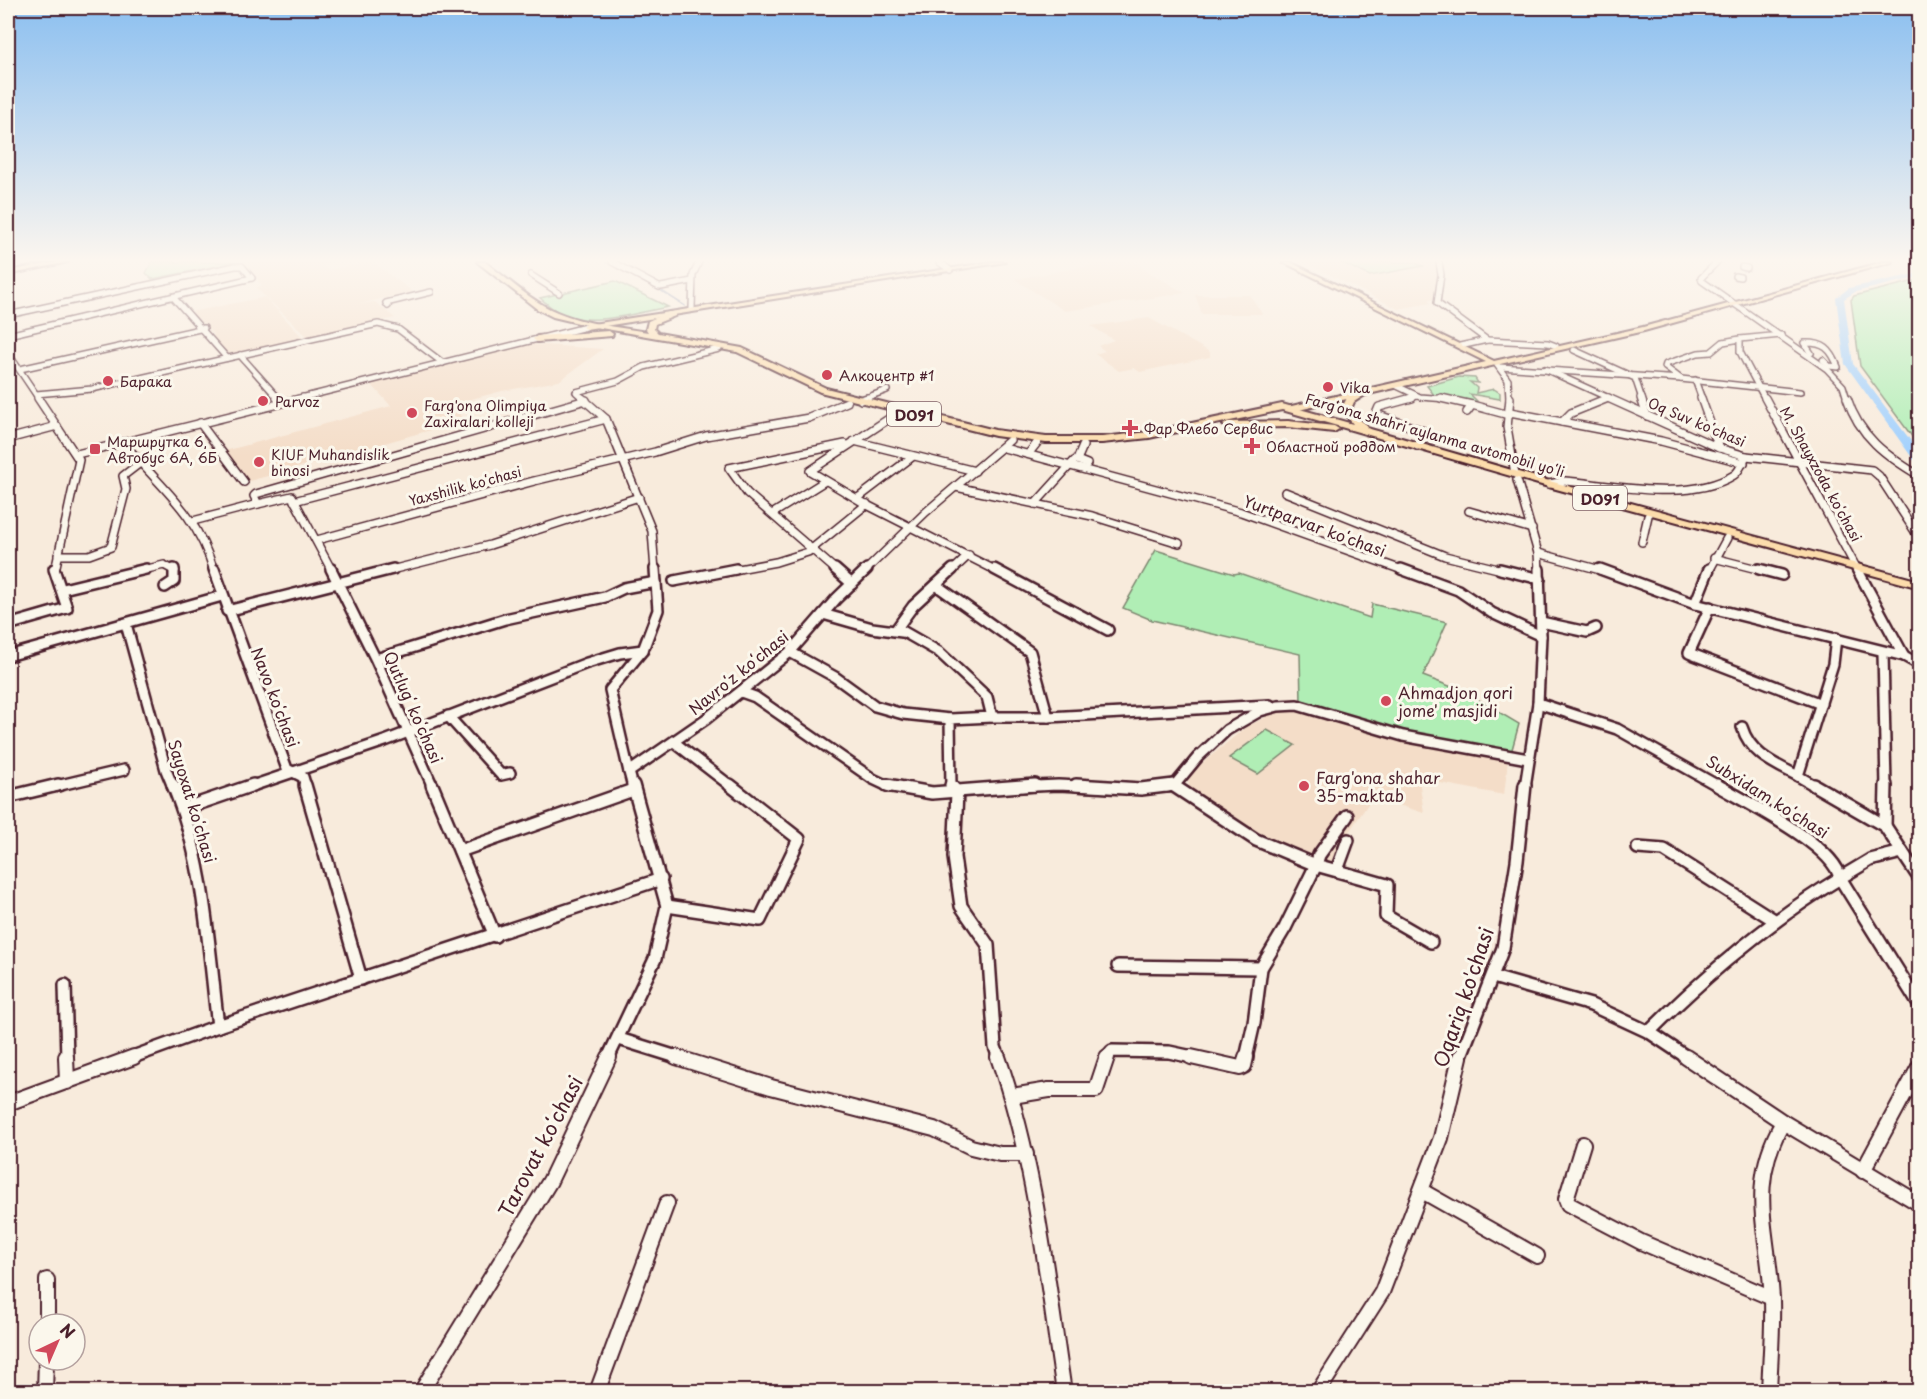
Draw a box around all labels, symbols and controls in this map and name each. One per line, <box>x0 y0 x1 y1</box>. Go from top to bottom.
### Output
place label: Алкоцентр #1 <box>839 365 934 386</box>
marker: Алкоцентр #1 <box>820 368 834 382</box>
place label: Барака <box>120 371 172 392</box>
marker: Барака <box>101 374 115 388</box>
place label: Vika <box>1340 377 1370 398</box>
marker: Vika <box>1321 380 1335 394</box>
street label: Fargʻona shahri aylanma avtomobil yoʻli <box>1303 388 1567 482</box>
place label: Parvoz <box>275 391 319 412</box>
street label: Oq Suv koʻchasi <box>1645 392 1749 452</box>
marker: Parvoz <box>256 394 270 408</box>
place label: Farg'ona Olimpiya Zaxiralari kolleji <box>424 395 547 432</box>
road number: D091 <box>887 402 941 426</box>
street label: M. Shayxzoda koʻchasi <box>1775 402 1867 546</box>
marker: Farg'ona Olimpiya Zaxiralari kolleji <box>405 406 419 420</box>
place label: Фар Флебо Сервис <box>1144 418 1273 439</box>
marker: Фар Флебо Сервис <box>1121 419 1139 437</box>
place label: Маршрутка 6, Автобус 6А, 6Б <box>107 431 217 468</box>
place label: Областной роддом <box>1266 436 1396 457</box>
marker: Областной роддом <box>1243 437 1261 455</box>
marker: Маршрутка 6, Автобус 6А, 6Б <box>88 442 102 456</box>
place label: KIUF Muhandislik binosi <box>271 444 390 481</box>
marker: KIUF Muhandislik binosi <box>252 455 266 469</box>
street label: Yaxshilik koʻchasi <box>406 461 524 511</box>
road number: D091 <box>1573 486 1627 510</box>
street label: Yurtparvar koʻchasi <box>1240 488 1390 562</box>
street label: Navroʻz koʻchasi <box>683 624 793 720</box>
street label: Navo koʻchasi <box>246 643 306 751</box>
street label: Qutlugʻ koʻchasi <box>379 647 449 767</box>
place label: Ahmadjon qori jome' masjidi <box>1396 680 1513 722</box>
marker: Ahmadjon qori jome' masjidi <box>1379 694 1393 708</box>
street label: Sayoxat koʻchasi <box>163 736 223 866</box>
street label: Subxidam koʻchasi <box>1702 748 1834 844</box>
place label: Farg'ona shahar 35-maktab <box>1316 765 1441 807</box>
marker: Farg'ona shahar 35-maktab <box>1297 779 1311 793</box>
street label: Oqariq ko'chasi <box>1425 923 1501 1071</box>
street label: Tarovat koʻchasi <box>490 1070 590 1222</box>
north arrow <box>27 1312 87 1372</box>
text: N <box>55 1317 81 1344</box>

